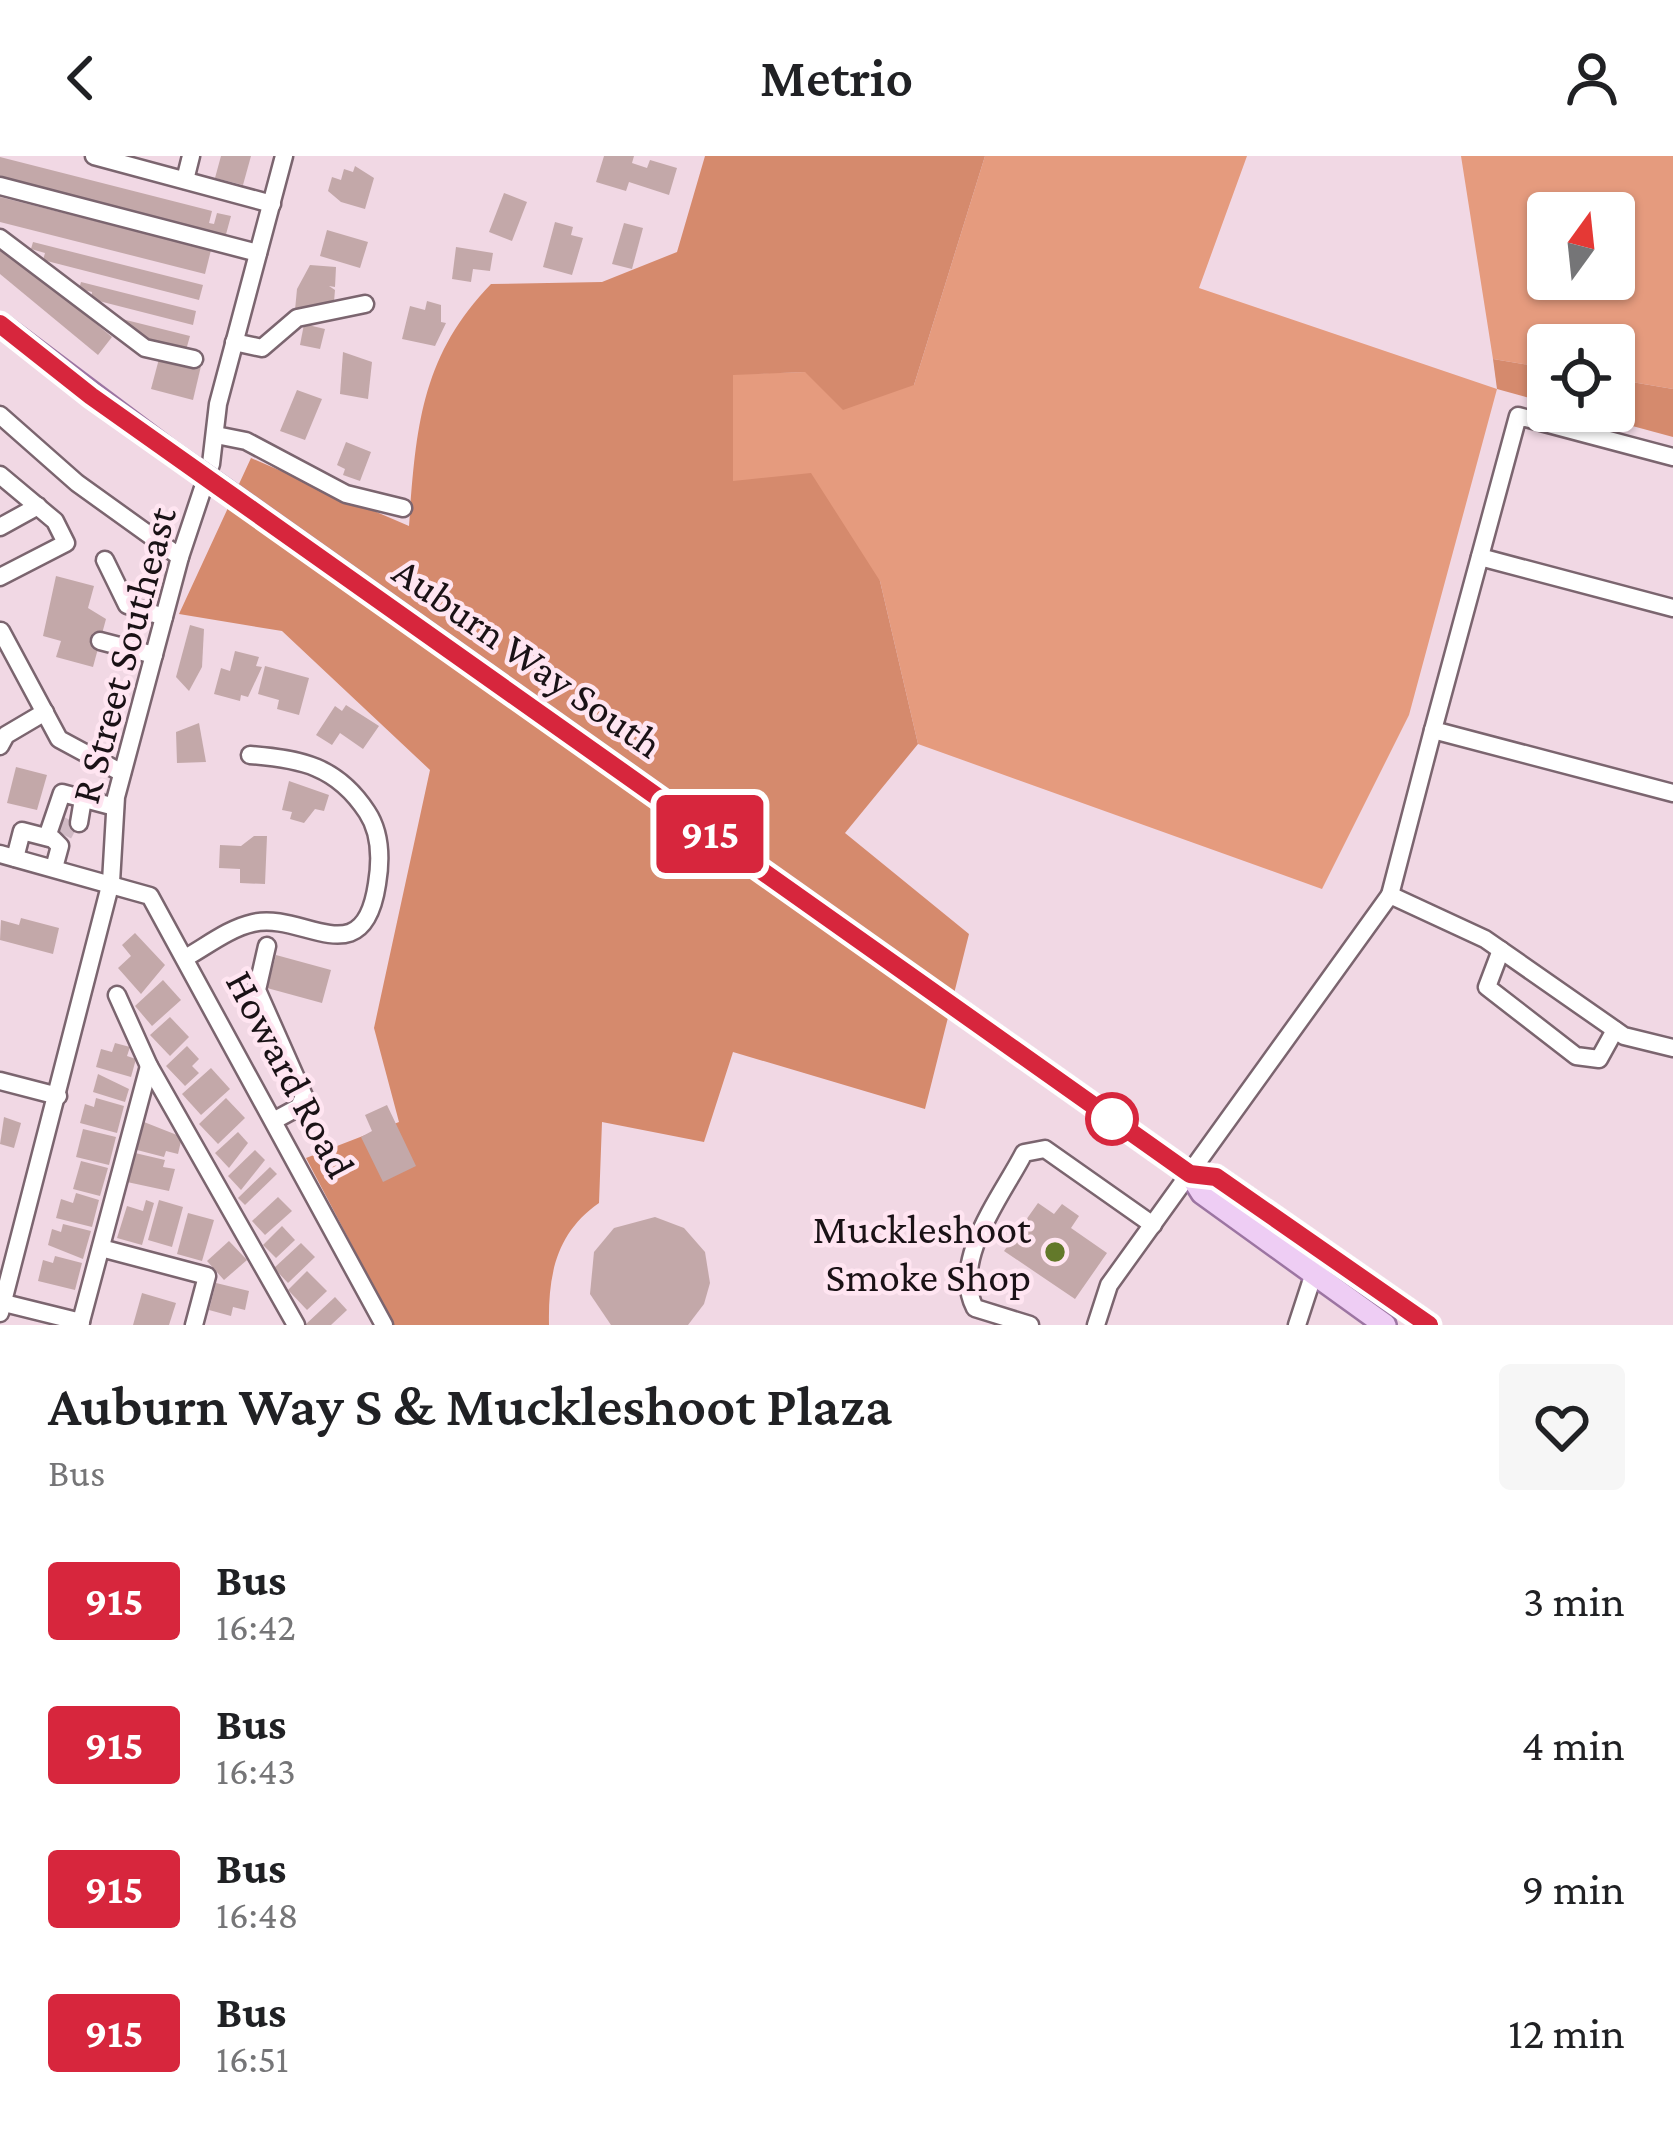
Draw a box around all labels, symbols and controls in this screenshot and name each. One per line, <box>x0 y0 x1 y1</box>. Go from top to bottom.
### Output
icon: back <box>48 45 114 111</box>
icon: person <box>1559 45 1625 111</box>
text: Metrio <box>760 48 913 108</box>
north arrow <box>1527 192 1635 300</box>
map controls <box>1527 192 1635 432</box>
button: locate <box>1527 324 1635 432</box>
street label: R Street Southeast <box>61 501 185 808</box>
street label: Auburn Way South <box>385 547 671 767</box>
line badge: 915 <box>641 795 779 873</box>
text: 915 <box>680 810 740 857</box>
street label: Howard Road <box>217 963 365 1185</box>
unlabelled marker <box>1087 1094 1137 1144</box>
place label: Muckleshoot Smoke Shop <box>812 1205 1032 1300</box>
marker: Muckleshoot Smoke Shop <box>1042 1239 1068 1265</box>
button: heart <box>1499 1364 1625 1490</box>
text: Auburn Way S & Muckleshoot Plaza <box>48 1374 892 1437</box>
text: Bus <box>48 1451 105 1494</box>
text: Bus <box>216 1555 286 1605</box>
text: 3 min <box>1523 1576 1625 1626</box>
text: 915 <box>84 1577 144 1624</box>
text: 16:42 <box>216 1605 296 1648</box>
text: Bus <box>216 1699 286 1749</box>
text: 4 min <box>1521 1720 1625 1770</box>
text: 915 <box>84 1721 144 1768</box>
text: 16:43 <box>216 1749 296 1792</box>
text: Bus <box>216 1843 286 1893</box>
text: 9 min <box>1522 1864 1625 1914</box>
text: 915 <box>84 1865 144 1912</box>
text: 16:48 <box>216 1893 299 1936</box>
text: Bus <box>216 1987 286 2037</box>
text: 12 min <box>1508 2008 1625 2058</box>
text: 915 <box>84 2009 144 2056</box>
text: 16:51 <box>216 2037 289 2080</box>

